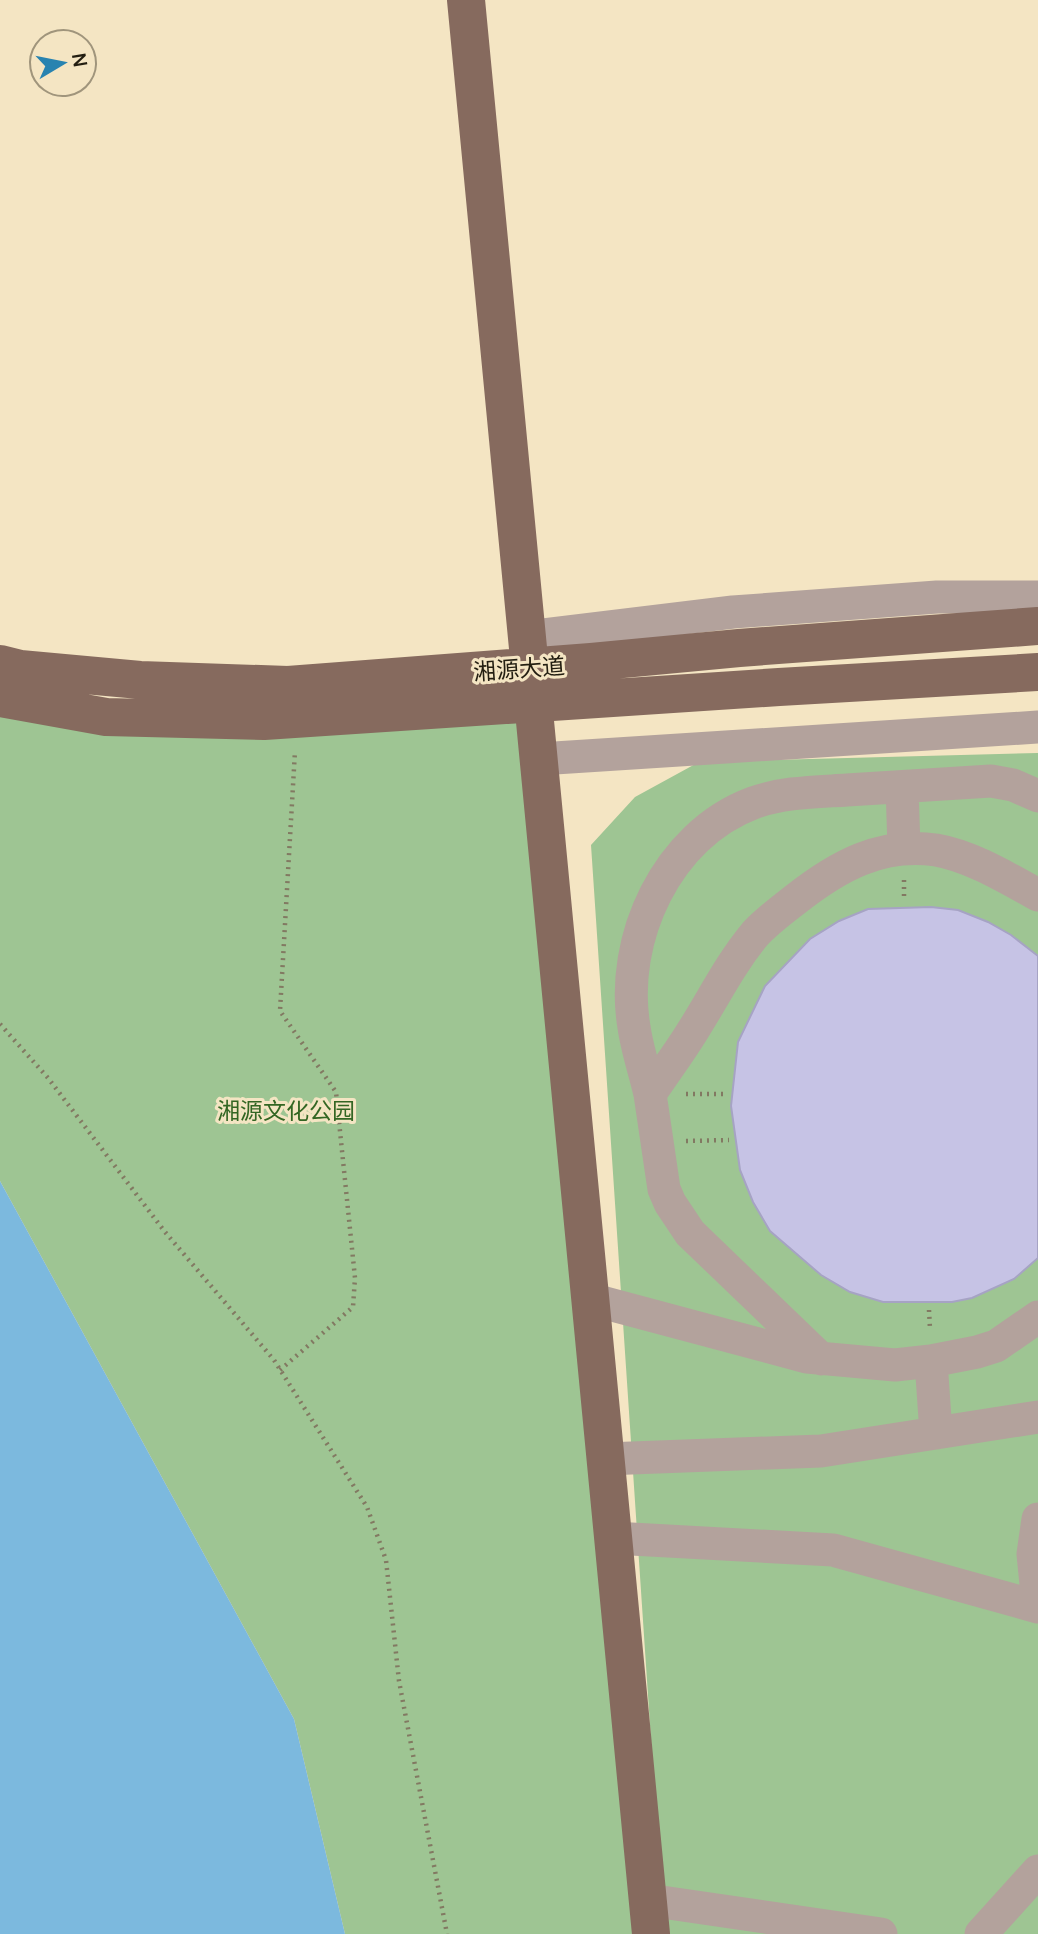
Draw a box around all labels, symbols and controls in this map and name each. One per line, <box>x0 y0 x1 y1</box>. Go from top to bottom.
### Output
north arrow <box>28 28 98 98</box>
text: N <box>66 51 94 69</box>
street label: 湘源大道 <box>472 649 566 687</box>
park label: 湘源文化公园 <box>217 1094 355 1126</box>

